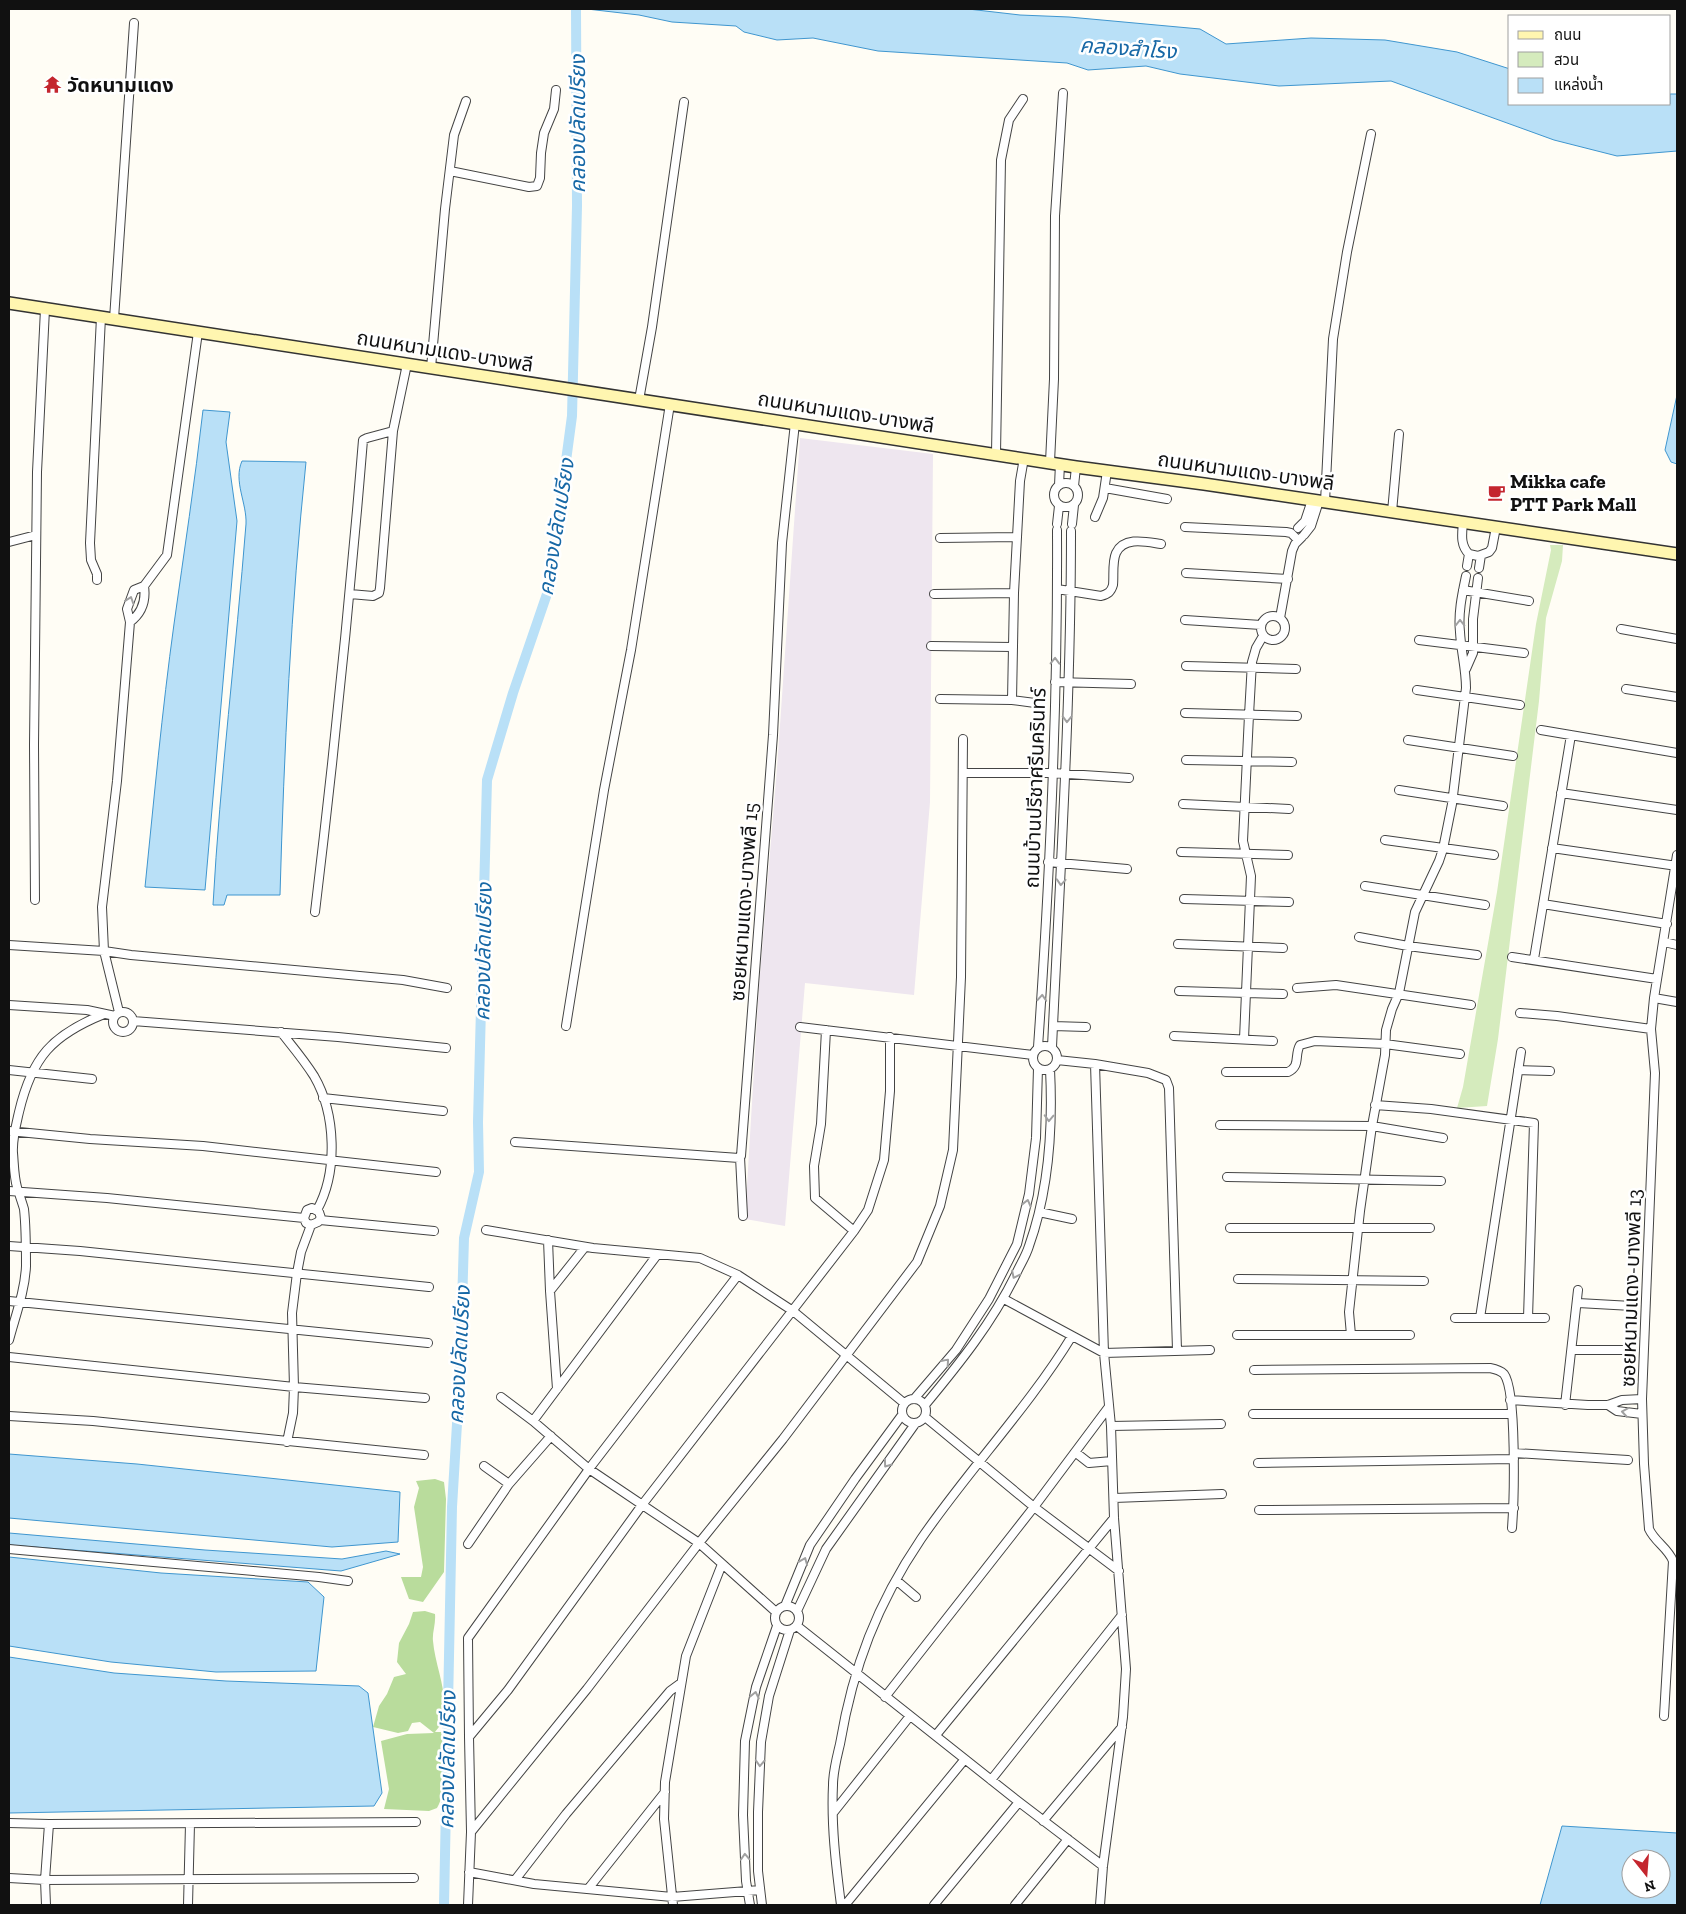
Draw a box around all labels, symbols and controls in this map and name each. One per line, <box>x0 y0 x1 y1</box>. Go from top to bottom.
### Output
legend <box>1508 15 1671 105</box>
text: ถนน <box>1554 26 1581 44</box>
water label: คลองสำโรง <box>1079 32 1179 64</box>
text: สวน <box>1554 51 1579 69</box>
water label: คลองปลัดเปรียง <box>565 53 590 193</box>
place label: วัดหนามแดง <box>67 73 174 97</box>
text: แหล่งน้ำ <box>1554 74 1603 94</box>
temple icon: วัดหนามแดง <box>43 75 63 95</box>
street label: ถนนหนามแดง-บางพลี <box>355 325 535 377</box>
street label: ถนนหนามแดง-บางพลี <box>756 386 936 438</box>
street label: ถนนหนามแดง-บางพลี <box>1156 447 1336 495</box>
water label: คลองปลัดเปรียง <box>533 455 579 597</box>
place label: Mikka cafe PTT Park Mall <box>1510 469 1637 516</box>
cafe icon: Mikka cafe PTT Park Mall <box>1486 482 1506 502</box>
one-way arrow <box>124 596 134 605</box>
one-way arrow <box>1455 618 1465 626</box>
one-way arrow <box>1050 657 1060 664</box>
street label: ถนนบ้านปรีชาศรีนครินทร์ <box>1020 686 1051 889</box>
one-way arrow <box>1062 716 1072 724</box>
street label: ซอยหนามแดง-บางพลี 15 <box>725 802 763 1002</box>
one-way arrow <box>1055 878 1066 886</box>
water label: คลองปลัดเปรียง <box>469 881 497 1021</box>
one-way arrow <box>1036 994 1047 1002</box>
one-way arrow <box>1044 1114 1055 1122</box>
street label: ซอยหนามแดง-บางพลี 13 <box>1616 1188 1646 1388</box>
one-way arrow <box>1021 1199 1032 1208</box>
one-way arrow <box>1011 1270 1022 1279</box>
water label: คลองปลัดเปรียง <box>443 1283 475 1425</box>
one-way arrow <box>940 1359 948 1368</box>
one-way arrow <box>1620 1407 1629 1417</box>
one-way arrow <box>884 1458 893 1468</box>
one-way arrow <box>797 1557 808 1566</box>
water label: คลองปลัดเปรียง <box>433 1689 461 1829</box>
one-way arrow <box>749 1691 760 1700</box>
one-way arrow <box>754 1759 765 1767</box>
north arrow <box>1621 1849 1671 1899</box>
one-way arrow <box>740 1853 750 1860</box>
text: N <box>1642 1876 1657 1896</box>

